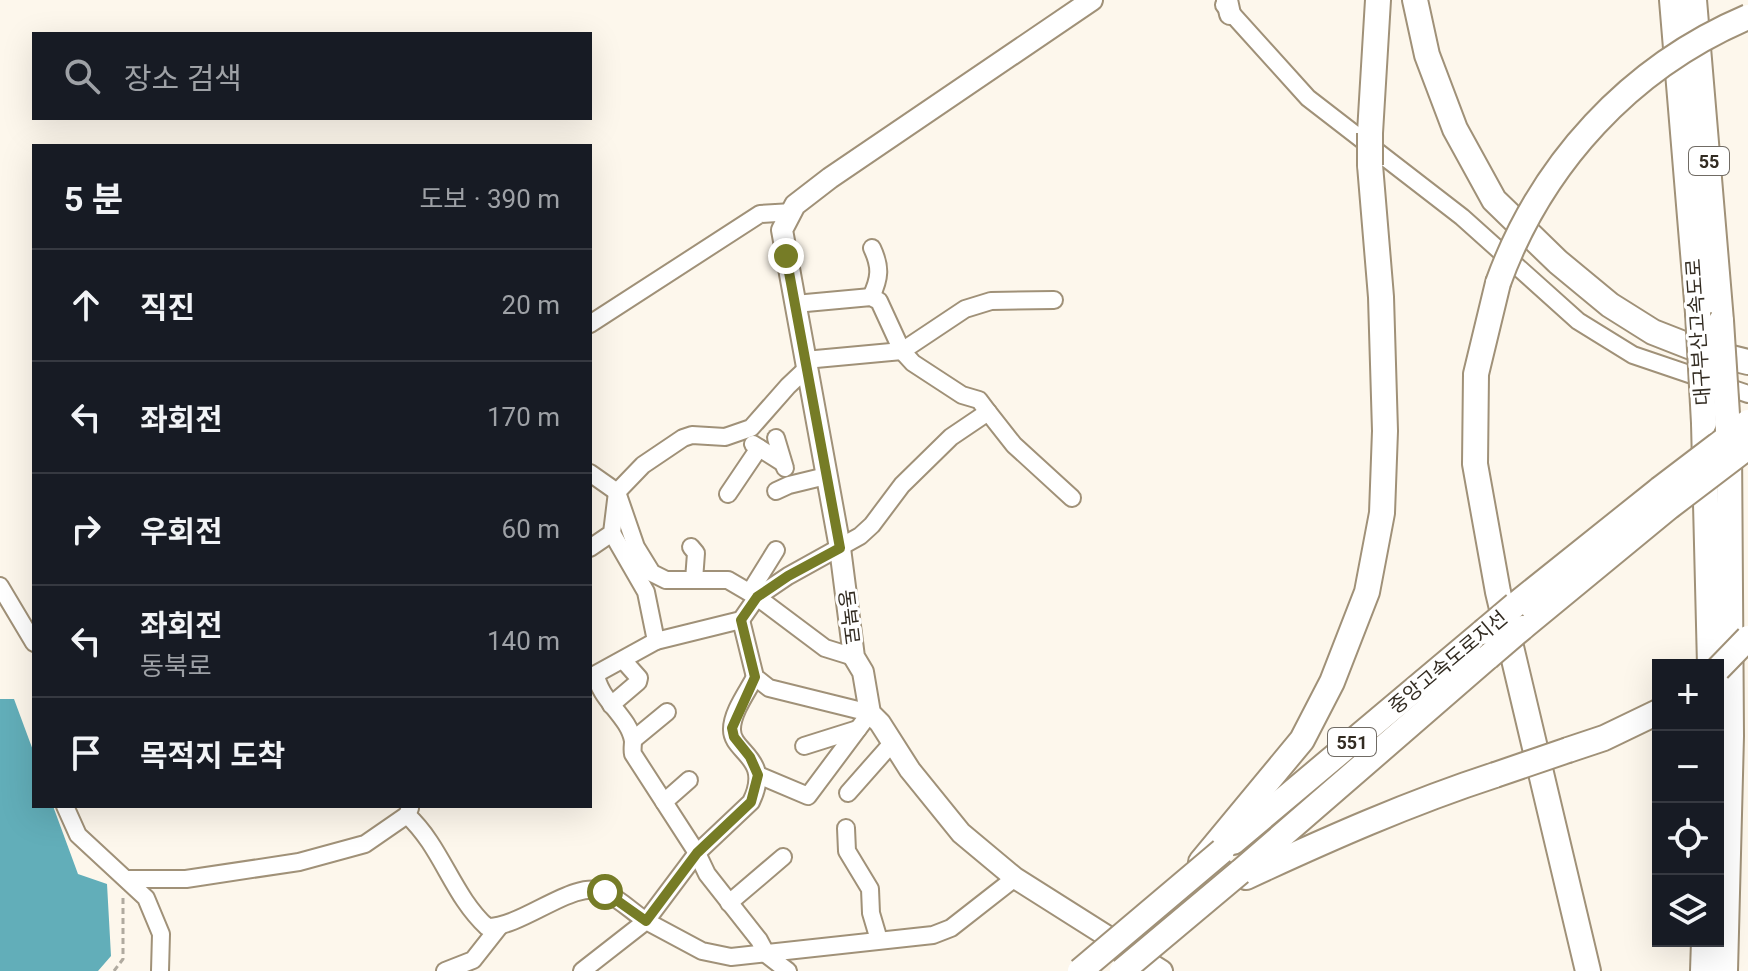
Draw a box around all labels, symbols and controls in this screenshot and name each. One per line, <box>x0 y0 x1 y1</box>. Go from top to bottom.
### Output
search box <box>32 32 592 120</box>
icon: search <box>60 54 104 98</box>
text: 장소 검색 <box>124 61 242 96</box>
road number: 55 <box>1689 147 1729 175</box>
text: 5 분 <box>64 179 123 219</box>
text: 도보 · 390 m <box>419 184 560 214</box>
route end <box>768 238 804 274</box>
street label: 대구부산고속도로 <box>1681 258 1715 406</box>
icon: ahead <box>64 283 108 327</box>
text: 직진 <box>140 290 195 325</box>
text: 20 m <box>502 290 560 320</box>
icon: left <box>64 395 108 439</box>
text: 좌회전 <box>140 402 223 437</box>
text: 170 m <box>487 402 560 432</box>
icon: right <box>64 507 108 551</box>
text: 우회전 <box>140 514 223 549</box>
text: 60 m <box>502 514 560 544</box>
street label: 동북로 <box>834 588 864 646</box>
street label: 중앙고속도로지선 <box>1384 605 1512 719</box>
text: 좌회전 <box>140 608 223 643</box>
icon: left <box>64 619 108 663</box>
text: 140 m <box>487 626 560 656</box>
text: 동북로 <box>140 651 212 681</box>
map controls <box>1652 659 1724 947</box>
button: + <box>1652 659 1724 731</box>
road number: 551 <box>1328 728 1376 756</box>
icon: arrive <box>64 731 108 775</box>
button: − <box>1652 731 1724 803</box>
text: 목적지 도착 <box>140 738 285 773</box>
button: locate <box>1652 803 1724 875</box>
route start <box>587 874 623 910</box>
button: layers <box>1652 875 1724 947</box>

